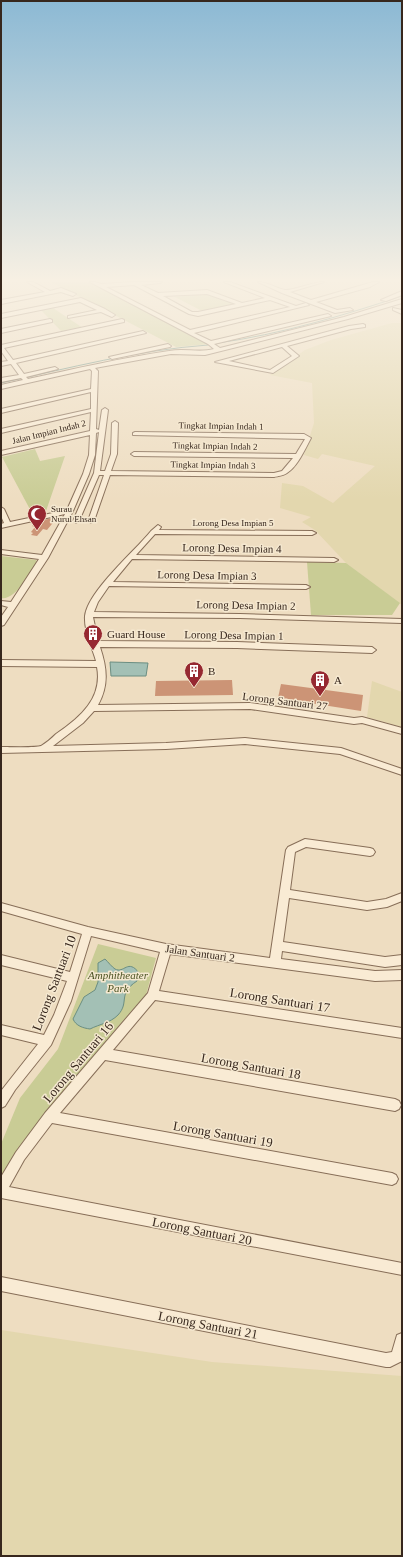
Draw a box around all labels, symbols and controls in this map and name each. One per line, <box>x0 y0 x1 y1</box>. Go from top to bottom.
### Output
street label: Jalan Impian Indah 2 <box>11 418 87 446</box>
street label: Tingkat Impian Indah 1 <box>178 420 264 432</box>
street label: Tingkat Impian Indah 2 <box>172 440 258 452</box>
street label: Tingkat Impian Indah 3 <box>170 459 256 471</box>
mosque icon: Surau Nurul Ehsan <box>26 503 48 531</box>
place label: Surau Nurul Ehsan <box>51 504 97 524</box>
street label: Lorong Desa Impian 5 <box>192 518 274 528</box>
street label: Lorong Desa Impian 4 <box>182 541 282 555</box>
street label: Lorong Desa Impian 3 <box>157 568 257 582</box>
street label: Lorong Desa Impian 2 <box>196 598 296 612</box>
building icon: Guard House <box>82 623 104 651</box>
place label: Guard House <box>107 628 165 640</box>
street label: Lorong Desa Impian 1 <box>184 628 284 642</box>
building icon: B <box>183 660 205 688</box>
place label: B <box>208 665 215 677</box>
building icon: A <box>309 669 331 697</box>
place label: A <box>334 674 342 686</box>
street label: Lorong Santuari 27 <box>242 690 329 712</box>
street label: Lorong Santuari 10 <box>29 933 79 1033</box>
street label: Jalan Santuari 2 <box>164 942 236 964</box>
park label: Amphitheater Park <box>87 969 149 994</box>
street label: Lorong Santuari 17 <box>229 985 332 1015</box>
street label: Lorong Santuari 16 <box>40 1018 117 1106</box>
street label: Lorong Santuari 18 <box>200 1050 302 1082</box>
street label: Lorong Santuari 19 <box>172 1118 274 1150</box>
street label: Lorong Santuari 20 <box>151 1214 253 1248</box>
street label: Lorong Santuari 21 <box>157 1308 259 1342</box>

